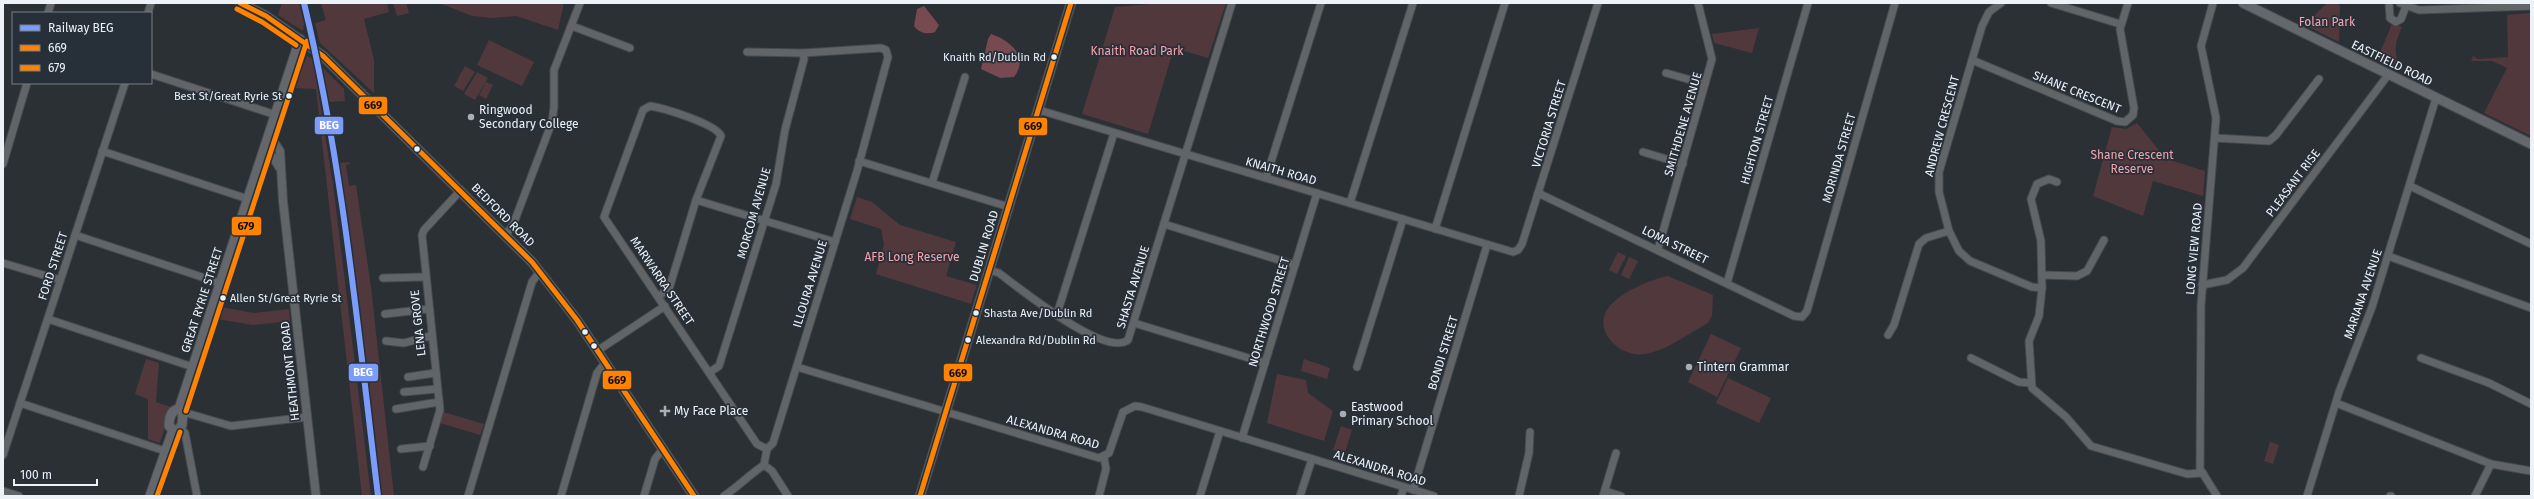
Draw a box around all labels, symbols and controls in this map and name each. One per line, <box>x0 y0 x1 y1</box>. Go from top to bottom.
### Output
legend <box>12 12 152 84</box>
park label: Folan Park <box>2299 15 2356 29</box>
text: Railway BEG <box>48 21 114 35</box>
street label: EASTFIELD ROAD <box>2349 37 2435 89</box>
text: 669 <box>48 41 67 55</box>
park label: Knaith Road Park <box>1090 44 1184 58</box>
place label: Knaith Rd/Dublin Rd <box>943 51 1046 64</box>
marker: Knaith Rd/Dublin Rd <box>1049 52 1059 62</box>
text: 679 <box>48 61 66 75</box>
street label: SHANE CRESCENT <box>2031 68 2124 116</box>
street label: SMITHDENE AVENUE <box>1661 70 1705 178</box>
street label: ANDREW CRESCENT <box>1922 73 1962 178</box>
street label: VICTORIA STREET <box>1529 78 1569 169</box>
place label: Best St/Great Ryrie St <box>174 90 282 103</box>
marker: Best St/Great Ryrie St <box>284 91 294 101</box>
street label: HIGHTON STREET <box>1738 93 1777 186</box>
line badge: 669 <box>358 96 388 115</box>
text: 669 <box>364 99 382 112</box>
place label: Ringwood Secondary College <box>479 103 579 131</box>
street label: MORINDA STREET <box>1819 111 1859 205</box>
marker: Ringwood Secondary College <box>466 112 476 122</box>
line badge: BEG <box>314 116 344 135</box>
line badge: 669 <box>1018 117 1048 136</box>
text: BEG <box>319 119 339 132</box>
text: 669 <box>1024 120 1042 133</box>
unlabelled marker <box>412 144 422 154</box>
street label: PLEASANT RISE <box>2263 146 2323 220</box>
park label: Shane Crescent Reserve <box>2090 148 2174 176</box>
street label: KNAITH ROAD <box>1244 154 1318 188</box>
street label: MORCOM AVENUE <box>734 166 774 260</box>
street label: BEDFORD ROAD <box>469 181 538 250</box>
street label: LONG VIEW ROAD <box>2183 202 2205 296</box>
street label: DUBLIN ROAD <box>967 208 1002 283</box>
line badge: 679 <box>231 216 262 236</box>
text: 679 <box>237 220 255 233</box>
street label: LOMA STREET <box>1640 223 1711 267</box>
street label: FORD STREET <box>35 229 71 302</box>
street label: MARWARRA STREET <box>627 234 697 329</box>
street label: ILLOURA AVENUE <box>790 238 830 330</box>
street label: SHASTA AVENUE <box>1114 244 1152 330</box>
street label: GREAT RYRIE STREET <box>178 245 226 354</box>
street label: MARIANA AVENUE <box>2341 247 2385 341</box>
park label: AFB Long Reserve <box>864 250 960 264</box>
street label: NORTHWOOD STREET <box>1246 255 1293 369</box>
street label: LENA GROVE <box>408 289 428 357</box>
place label: Allen St/Great Ryrie St <box>230 292 341 305</box>
marker: Allen St/Great Ryrie St <box>218 293 228 303</box>
place label: Shasta Ave/Dublin Rd <box>984 307 1092 320</box>
marker: Shasta Ave/Dublin Rd <box>971 308 981 318</box>
street label: BONDI STREET <box>1425 313 1461 392</box>
street label: HEATHMONT ROAD <box>278 320 302 422</box>
unlabelled marker <box>580 327 590 337</box>
place label: Alexandra Rd/Dublin Rd <box>976 334 1096 347</box>
marker: Alexandra Rd/Dublin Rd <box>963 335 973 345</box>
unlabelled marker <box>589 341 599 351</box>
place label: Tintern Grammar <box>1697 360 1790 374</box>
marker: Tintern Grammar <box>1684 362 1694 372</box>
line badge: BEG <box>348 363 379 382</box>
line badge: 669 <box>943 363 973 382</box>
text: BEG <box>353 366 373 379</box>
text: 669 <box>949 367 967 380</box>
line badge: 669 <box>602 370 632 390</box>
text: 669 <box>608 374 626 387</box>
place label: Eastwood Primary School <box>1351 400 1434 428</box>
place label: My Face Place <box>674 404 748 418</box>
marker: My Face Place <box>659 405 671 417</box>
marker: Eastwood Primary School <box>1338 409 1348 419</box>
street label: ALEXANDRA ROAD <box>1005 412 1101 452</box>
street label: ALEXANDRA ROAD <box>1332 447 1428 489</box>
scale bar <box>14 461 97 487</box>
text: 100 m <box>20 468 52 482</box>

